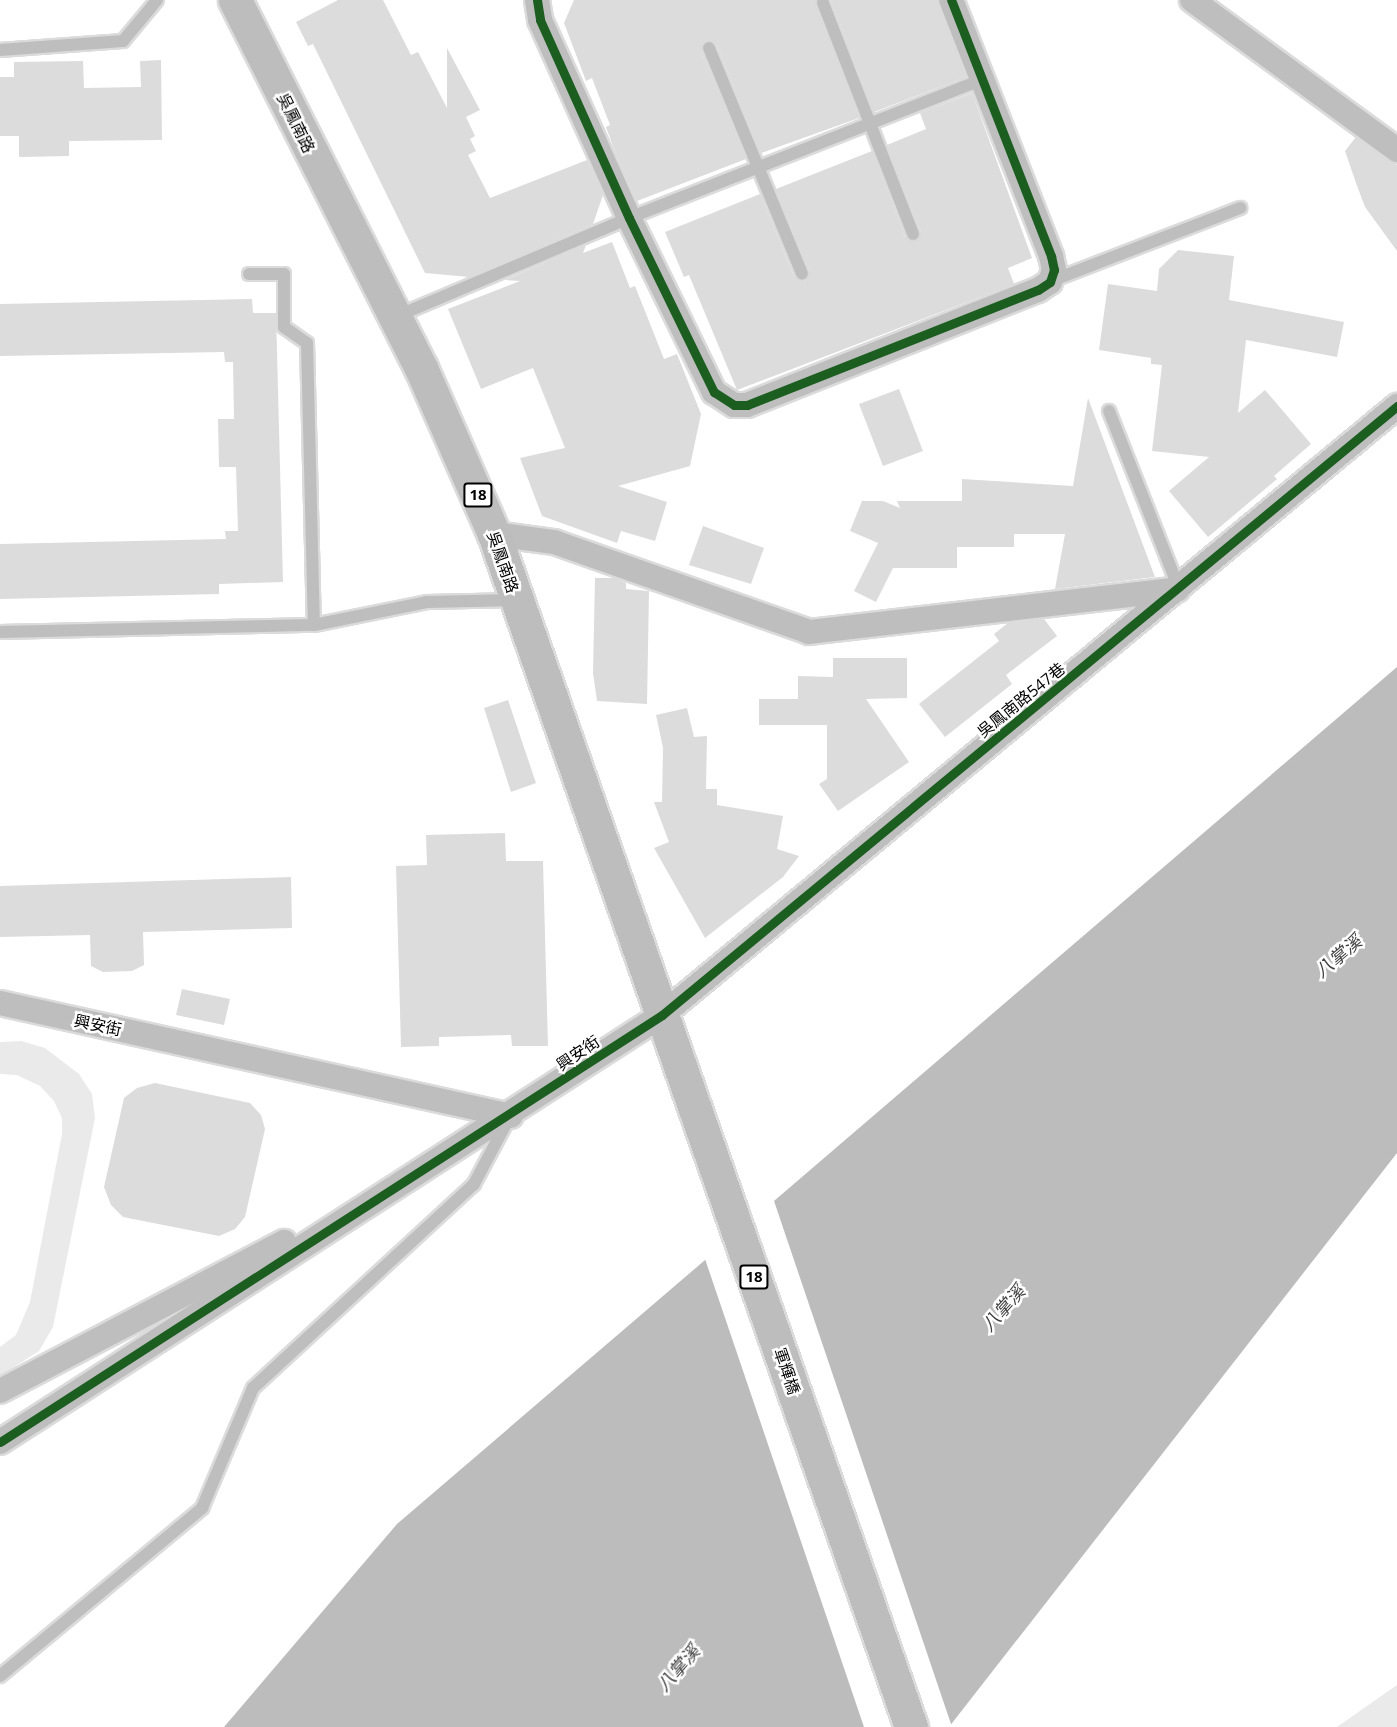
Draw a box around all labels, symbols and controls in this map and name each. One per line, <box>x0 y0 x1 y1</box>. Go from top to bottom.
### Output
street label: 吳鳳南路 <box>273 90 319 156</box>
road number: 18 <box>463 483 493 507</box>
street label: 吳鳳南路 <box>484 529 522 595</box>
street label: 吳鳳南路547巷 <box>973 659 1069 741</box>
water label: 八掌溪 <box>1310 930 1366 982</box>
street label: 興安街 <box>73 1011 123 1039</box>
street label: 興安街 <box>553 1032 603 1074</box>
road number: 18 <box>739 1265 769 1289</box>
water label: 八掌溪 <box>977 1281 1029 1335</box>
street label: 軍輝橋 <box>770 1345 804 1397</box>
water label: 八掌溪 <box>652 1641 704 1695</box>

